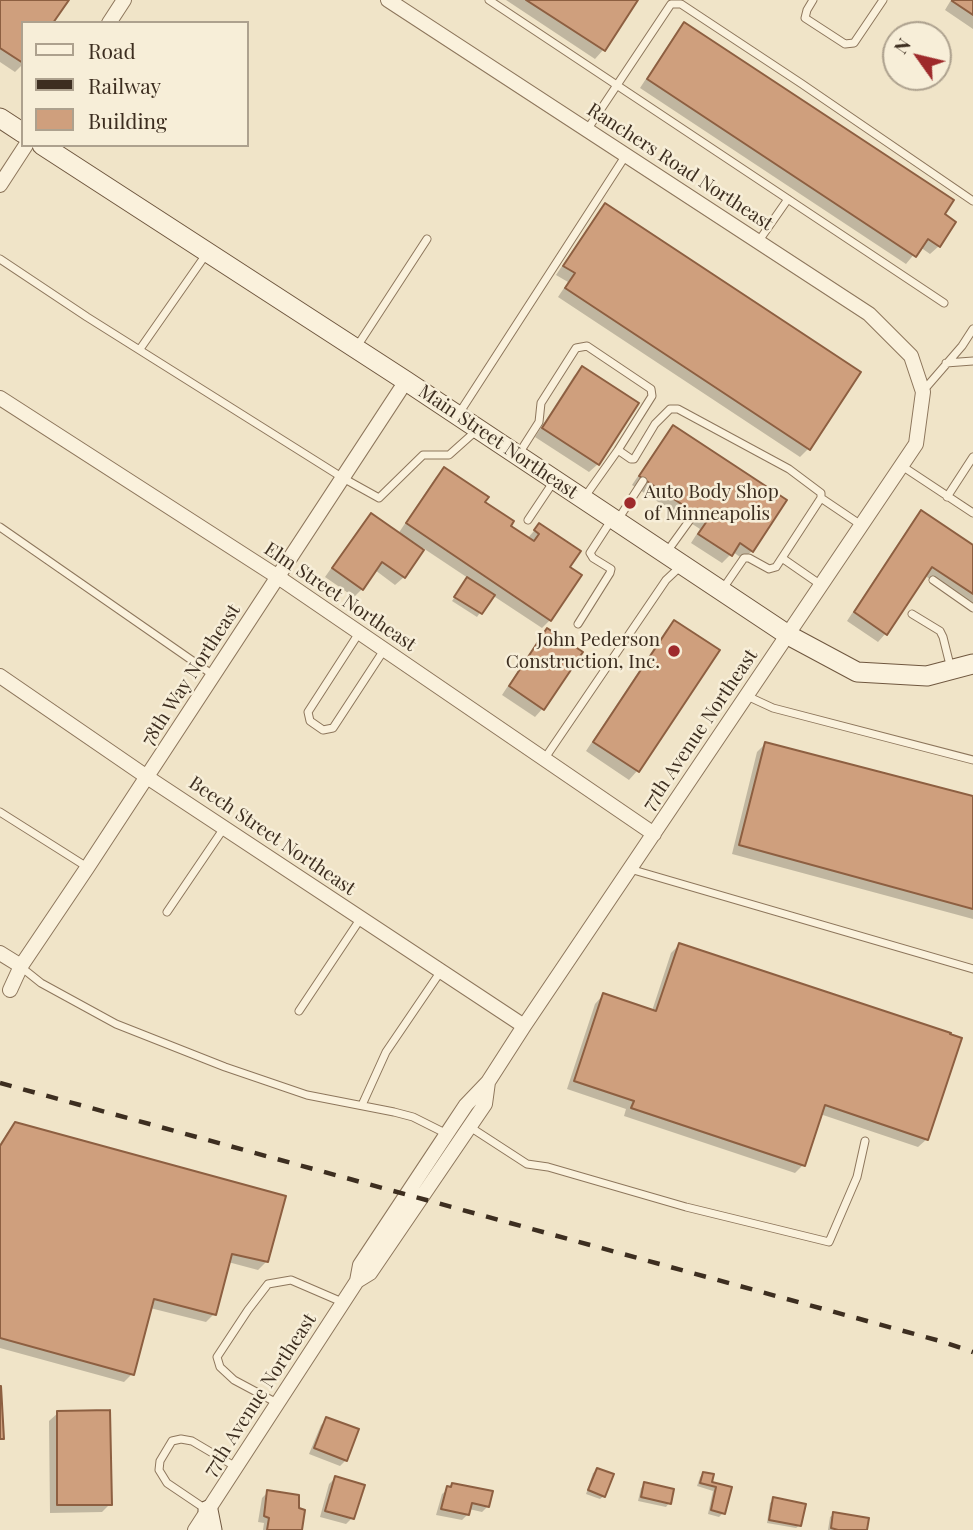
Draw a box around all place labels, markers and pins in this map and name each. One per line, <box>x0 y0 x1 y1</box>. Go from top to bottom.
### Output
place label: Auto Body Shop of Minneapolis <box>644 481 779 525</box>
marker: Auto Body Shop of Minneapolis <box>622 495 638 511</box>
place label: John Pederson Construction, Inc. <box>506 629 660 673</box>
marker: John Pederson Construction, Inc. <box>666 643 682 659</box>

